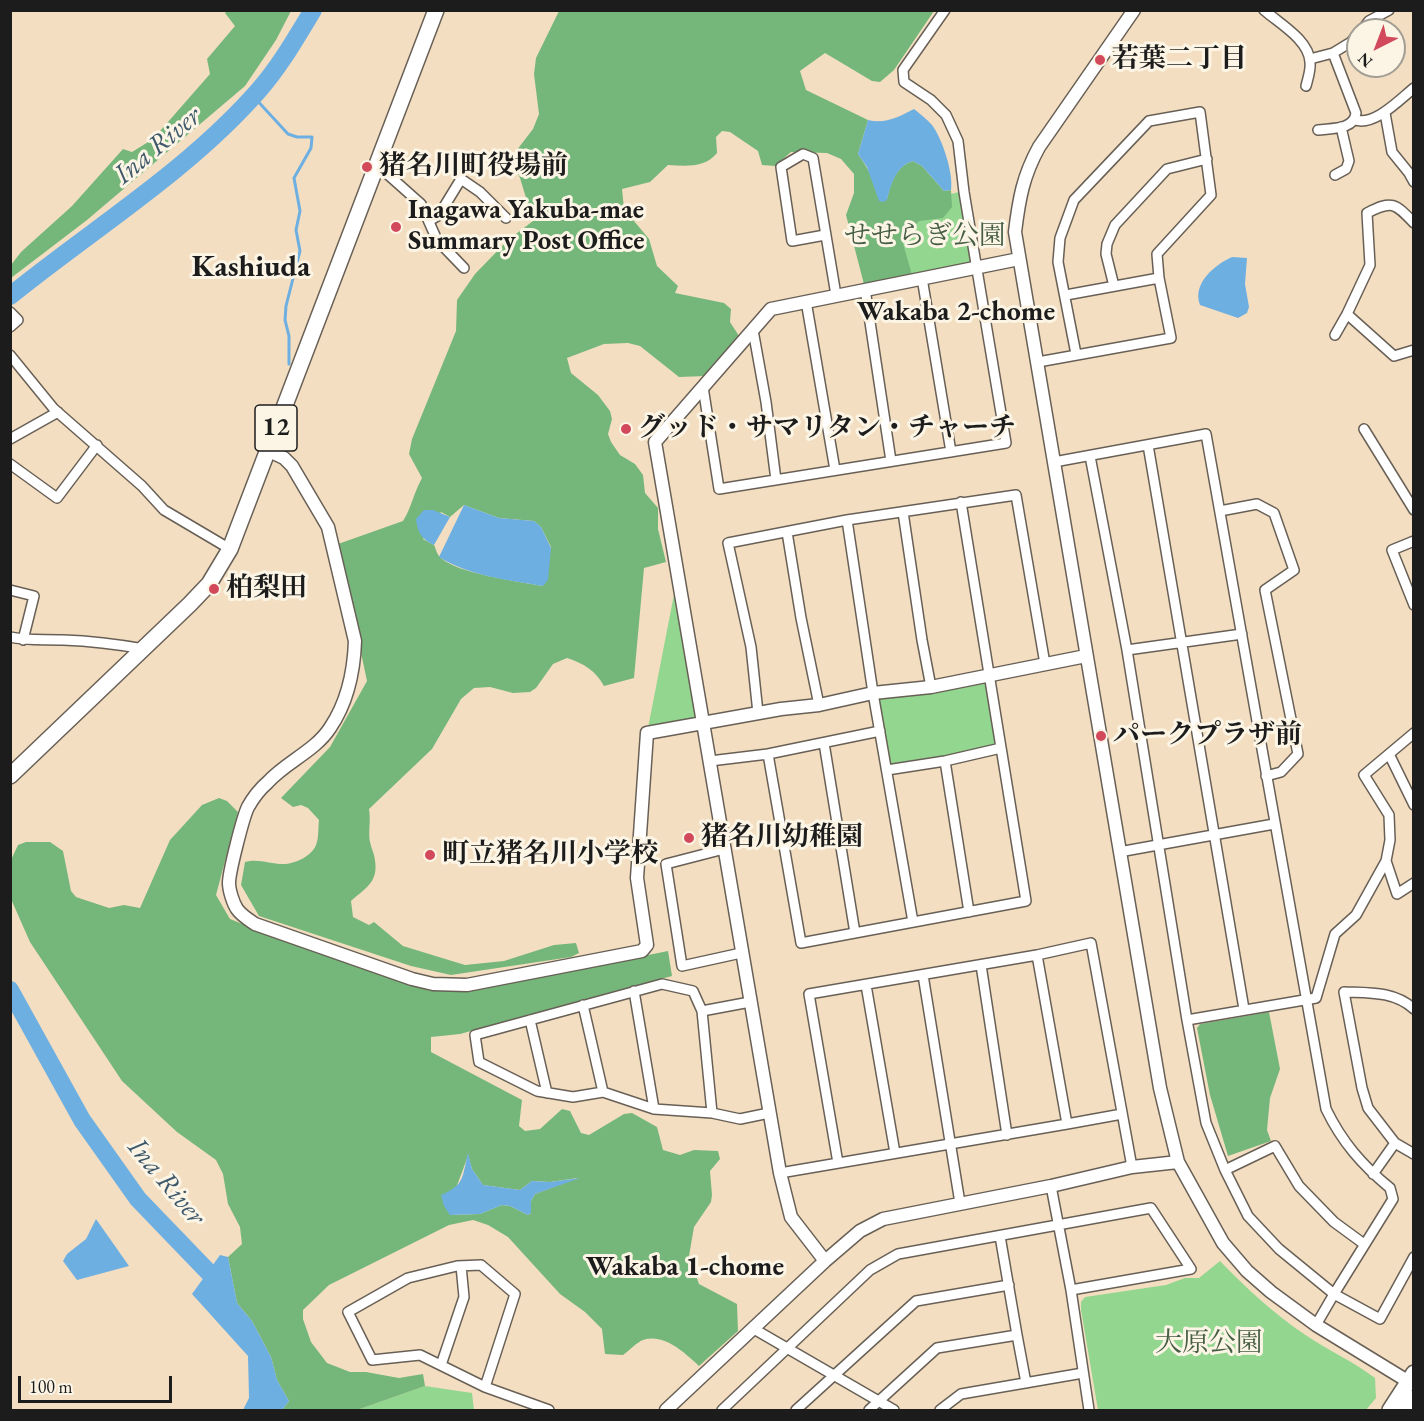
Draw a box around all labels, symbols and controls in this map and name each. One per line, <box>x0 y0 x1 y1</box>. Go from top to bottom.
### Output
north arrow <box>1346 18 1406 78</box>
place label: 若葉二丁目 <box>1112 44 1247 76</box>
text: N <box>1353 48 1377 72</box>
marker: 若葉二丁目 <box>1093 53 1107 67</box>
water label: Ina River <box>108 100 208 192</box>
place label: 猪名川町役場前 <box>379 151 568 183</box>
marker: 猪名川町役場前 <box>360 160 374 174</box>
place label: Inagawa Yakuba-mae Summary Post Office <box>408 195 645 258</box>
marker: Inagawa Yakuba-mae Summary Post Office <box>389 220 403 234</box>
park label: せせらぎ公園 <box>844 221 1006 253</box>
district label: Kashiuda <box>192 250 310 286</box>
district label: Wakaba 2-chome <box>857 295 1055 329</box>
road number: 12 <box>255 405 297 451</box>
place label: グッド・サマリタン・チャーチ <box>638 413 1016 445</box>
marker: グッド・サマリタン・チャーチ <box>619 422 633 436</box>
place label: 柏梨田 <box>226 573 307 605</box>
marker: 柏梨田 <box>207 582 221 596</box>
place label: パークプラザ前 <box>1113 720 1302 752</box>
marker: パークプラザ前 <box>1094 729 1108 743</box>
place label: 猪名川幼稚園 <box>701 822 863 854</box>
marker: 猪名川幼稚園 <box>682 831 696 845</box>
place label: 町立猪名川小学校 <box>442 839 658 871</box>
marker: 町立猪名川小学校 <box>423 848 437 862</box>
water label: Ina River <box>120 1132 212 1232</box>
district label: Wakaba 1-chome <box>586 1250 784 1284</box>
park label: 大原公園 <box>1155 1328 1263 1360</box>
scale bar <box>21 1364 176 1402</box>
text: 100 m <box>29 1375 73 1398</box>

